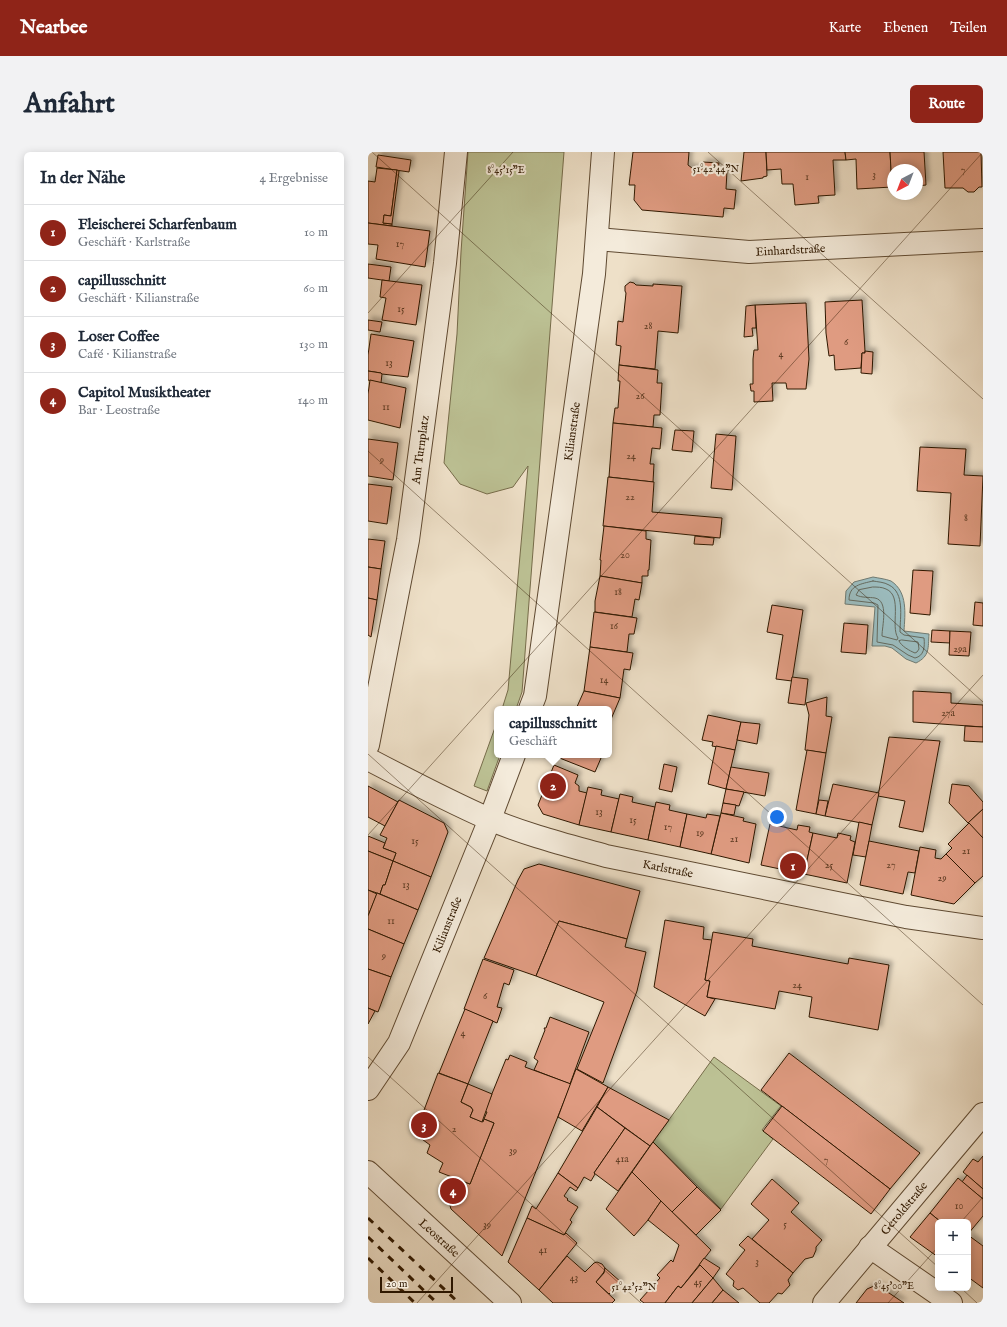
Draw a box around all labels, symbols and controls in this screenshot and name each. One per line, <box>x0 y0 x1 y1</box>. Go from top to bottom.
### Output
text: Nearbee <box>20 16 87 40</box>
text: Karte <box>829 19 861 37</box>
text: Ebenen <box>883 19 928 37</box>
text: Teilen <box>950 19 987 37</box>
button: Route <box>910 85 983 123</box>
text: Anfahrt <box>24 87 115 122</box>
text: 51°42'44"N <box>693 163 739 176</box>
text: 8°45'15"E <box>487 164 525 177</box>
north arrow <box>887 164 923 200</box>
house number: 7 <box>961 164 966 177</box>
text: In der Nähe <box>40 168 125 189</box>
house number: 3 <box>872 169 876 182</box>
text: 4 Ergebnisse <box>260 170 328 187</box>
house number: 1 <box>805 171 809 184</box>
text: Fleischerei Scharfenbaum <box>78 215 237 234</box>
text: 1 <box>51 224 55 241</box>
text: 10 m <box>304 224 328 241</box>
text: Geschäft · Karlstraße <box>78 234 190 251</box>
house number: 17 <box>396 238 405 251</box>
street label: Einhardstraße <box>755 241 826 259</box>
text: capillusschnitt <box>78 271 166 290</box>
text: 2 <box>50 280 56 297</box>
text: 60 m <box>303 280 328 297</box>
text: Geschäft · Kilianstraße <box>78 290 199 307</box>
house number: 15 <box>397 303 405 316</box>
house number: 28 <box>644 320 652 333</box>
text: Loser Coffee <box>78 327 159 346</box>
text: 3 <box>51 336 55 353</box>
text: 130 m <box>299 336 328 353</box>
house number: 6 <box>844 336 849 349</box>
text: Café · Kilianstraße <box>78 346 177 363</box>
house number: 4 <box>779 348 784 361</box>
house number: 13 <box>385 357 393 370</box>
text: Capitol Musiktheater <box>78 383 211 402</box>
house number: 26 <box>636 390 645 403</box>
text: 4 <box>50 392 56 409</box>
text: 140 m <box>298 392 328 409</box>
street label: Kilianstraße <box>560 400 584 462</box>
house number: 11 <box>382 401 390 414</box>
text: Bar · Leostraße <box>78 402 160 419</box>
street label: Am Turnplatz <box>408 414 432 486</box>
house number: 24 <box>626 450 636 463</box>
house number: 9 <box>379 454 384 467</box>
house number: 22 <box>625 491 635 504</box>
house number: 8 <box>964 512 968 525</box>
house number: 20 <box>620 549 630 562</box>
house number: 18 <box>614 586 622 599</box>
house number: 16 <box>610 620 619 633</box>
house number: 29a <box>953 643 967 656</box>
house number: 14 <box>600 674 608 687</box>
popup <box>494 706 612 758</box>
house number: 27a <box>941 707 955 720</box>
text: capillusschnitt <box>509 714 597 733</box>
text: Geschäft <box>509 733 557 750</box>
pin: 2 <box>540 771 566 801</box>
house number: 13 <box>595 806 603 819</box>
your location <box>767 807 787 827</box>
house number: 15 <box>629 814 637 827</box>
house number: 17 <box>664 821 673 834</box>
house number: 19 <box>696 827 704 840</box>
house number: 21 <box>730 833 738 846</box>
house number: 15 <box>411 835 419 848</box>
house number: 21 <box>962 845 970 858</box>
pin: 1 <box>780 851 806 881</box>
street label: Karlstraße <box>641 856 695 881</box>
house number: 25 <box>825 859 834 872</box>
house number: 27 <box>886 859 896 872</box>
house number: 29 <box>937 872 947 885</box>
house number: 13 <box>402 879 410 892</box>
street label: Kilianstraße <box>429 894 465 955</box>
house number: 11 <box>387 915 395 928</box>
house number: 9 <box>381 950 386 963</box>
house number: 24 <box>792 979 802 992</box>
house number: 6 <box>483 990 488 1003</box>
house number: 4 <box>461 1027 466 1040</box>
pin: 3 <box>411 1110 437 1140</box>
house number: 2 <box>452 1123 457 1136</box>
house number: 39 <box>509 1145 517 1158</box>
house number: 41a <box>616 1153 629 1166</box>
house number: 7 <box>824 1154 829 1167</box>
pin: 4 <box>440 1176 466 1206</box>
street label: Geroldstraße <box>877 1178 931 1238</box>
house number: 10 <box>955 1200 963 1213</box>
street label: Leostraße <box>416 1215 463 1261</box>
house number: 5 <box>783 1218 787 1231</box>
house number: 39 <box>483 1219 491 1232</box>
map controls <box>935 1219 971 1291</box>
button: + <box>935 1219 971 1255</box>
house number: 41 <box>539 1244 548 1257</box>
button: − <box>935 1255 971 1291</box>
house number: 3 <box>755 1256 759 1269</box>
house number: 43 <box>570 1272 579 1285</box>
scale bar <box>380 1275 453 1294</box>
house number: 45 <box>694 1276 703 1289</box>
text: 20 m <box>386 1277 407 1291</box>
text: 8°45'00"E <box>874 1280 914 1293</box>
text: 51°42'52"N <box>612 1281 657 1294</box>

